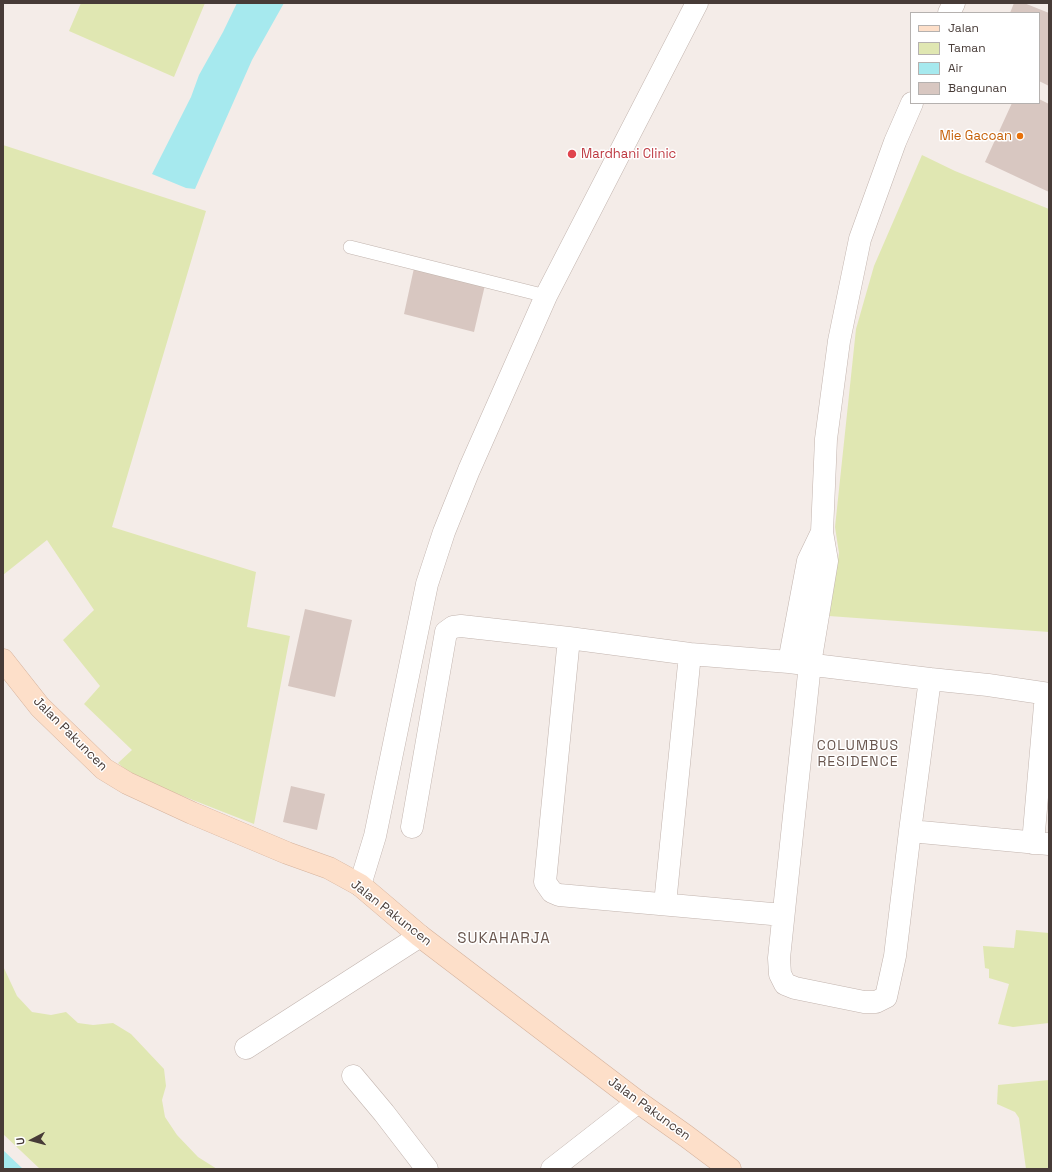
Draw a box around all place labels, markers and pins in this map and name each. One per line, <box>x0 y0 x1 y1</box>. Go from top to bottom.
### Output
place label: Mie Gacoan <box>939 128 1012 144</box>
marker: Mie Gacoan <box>1015 131 1025 141</box>
place label: Mardhani Clinic <box>581 146 676 162</box>
marker: Mardhani Clinic <box>566 148 578 160</box>

